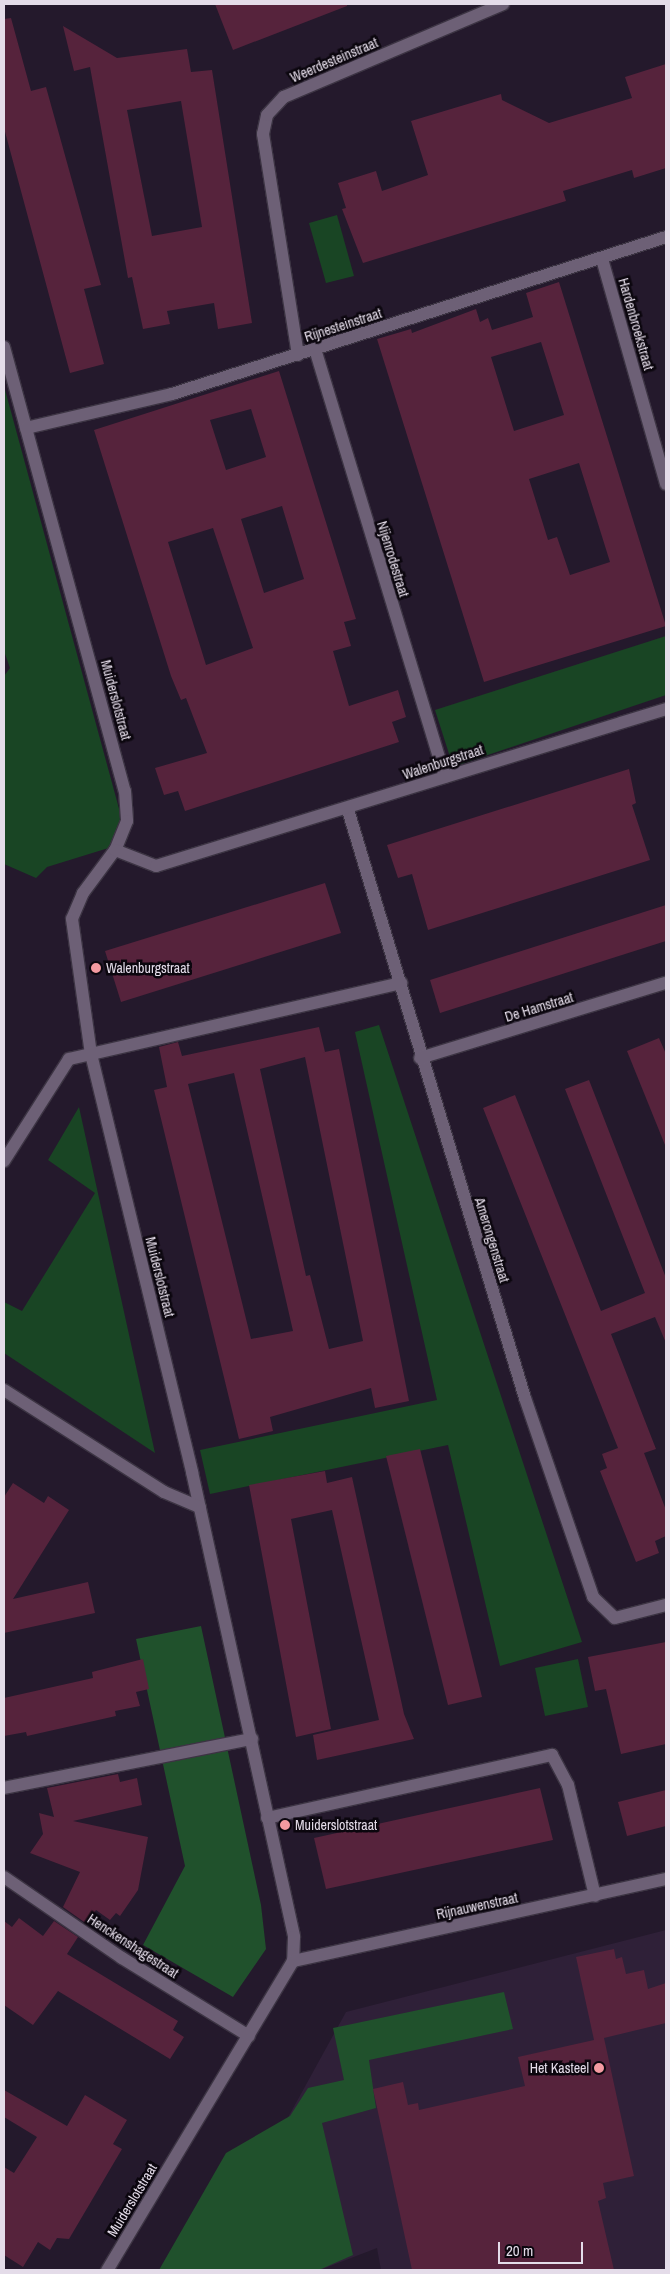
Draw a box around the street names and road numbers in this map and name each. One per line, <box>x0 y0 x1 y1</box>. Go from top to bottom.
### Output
street label: Weerdesteinstraat <box>288 34 380 86</box>
street label: Hardenbroekstraat <box>615 276 657 372</box>
street label: Rijnesteinstraat <box>302 305 384 345</box>
street label: Nijenrodestraat <box>373 519 413 599</box>
street label: Muiderslotstraat <box>97 658 135 742</box>
street label: Walenburgstraat <box>401 741 485 783</box>
street label: De Hamstraat <box>503 989 575 1025</box>
street label: Amerongenstraat <box>471 1195 513 1285</box>
street label: Muiderslotstraat <box>142 1235 178 1319</box>
street label: Rijnauwenstraat <box>435 1889 519 1923</box>
street label: Henckenshagestraat <box>84 1910 182 1982</box>
street label: Muiderslotstraat <box>104 2160 160 2240</box>

